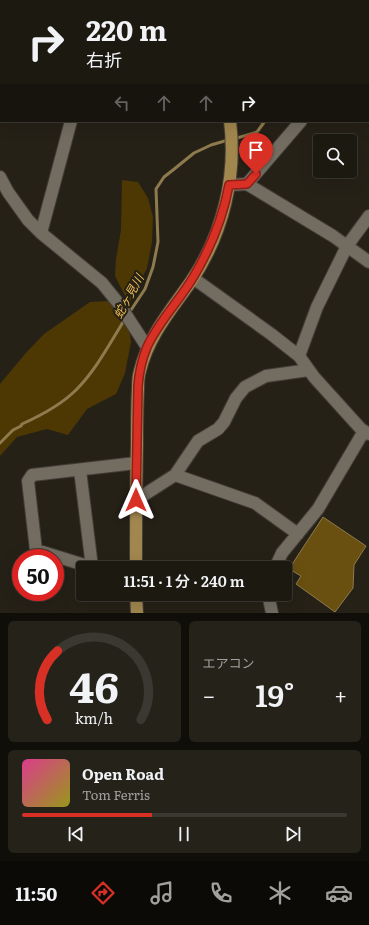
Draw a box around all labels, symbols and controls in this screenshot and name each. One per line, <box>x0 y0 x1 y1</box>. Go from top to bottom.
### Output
text: 220 m <box>86 8 167 50</box>
icon: right <box>20 16 72 68</box>
text: 右折 <box>86 46 122 73</box>
icon: left <box>111 92 133 114</box>
icon: ahead <box>153 92 175 114</box>
icon: ahead <box>195 92 217 114</box>
icon: right <box>237 92 259 114</box>
pin <box>239 133 273 174</box>
map controls <box>313 134 357 178</box>
button: search <box>313 134 357 178</box>
icon: arrive <box>245 139 267 161</box>
water label: 蛇ヶ見川 <box>108 269 148 321</box>
position arrow <box>115 479 157 521</box>
speed limit sign: 50 <box>12 549 64 601</box>
text: 11:51 · 1 分 · 240 m <box>124 569 244 592</box>
text: 46 <box>70 653 119 715</box>
text: エアコン <box>203 653 255 672</box>
text: 19° <box>255 672 294 716</box>
text: − <box>203 678 215 711</box>
text: + <box>334 678 347 711</box>
text: km/h <box>75 706 114 727</box>
text: Open Road <box>82 762 164 785</box>
text: Tom Ferris <box>82 785 150 804</box>
icon: previous <box>65 823 87 845</box>
icon: pause <box>173 823 195 845</box>
icon: next <box>282 823 304 845</box>
icon: directions <box>89 879 117 907</box>
icon: music <box>148 879 176 907</box>
icon: phone <box>207 879 235 907</box>
icon: climate <box>266 879 294 907</box>
icon: car <box>325 879 353 907</box>
text: 11:50 <box>16 880 57 907</box>

